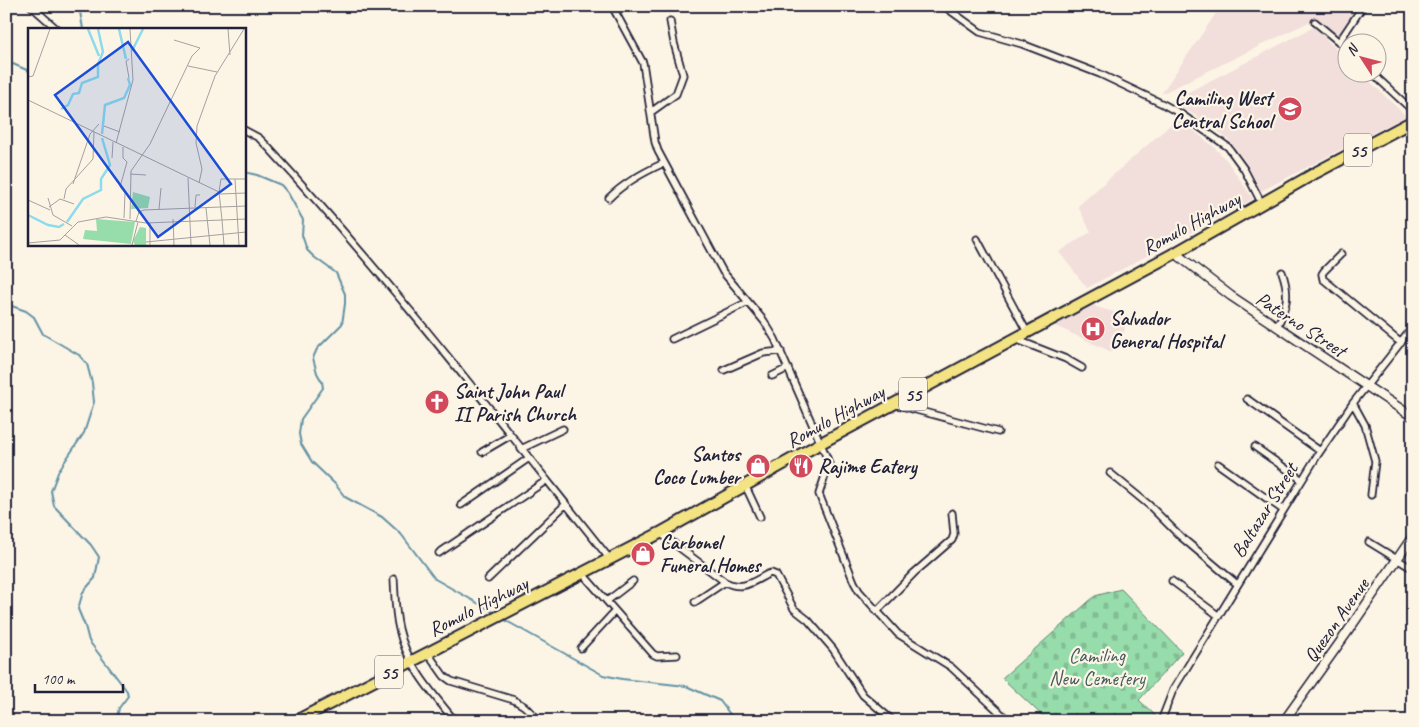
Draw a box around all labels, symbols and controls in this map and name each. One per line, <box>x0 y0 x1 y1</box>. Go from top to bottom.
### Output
inset map <box>28 28 245 245</box>
north arrow <box>1336 32 1386 82</box>
text: N <box>1342 40 1363 59</box>
place label: Camiling West Central School <box>1172 86 1276 134</box>
school or university icon: Camiling West Central School <box>1277 96 1303 122</box>
road number: 55 <box>1344 134 1372 166</box>
street label: Romulo Highway <box>1138 185 1247 261</box>
street label: Paterno Street <box>1251 286 1353 365</box>
place label: Salvador General Hospital <box>1110 306 1227 354</box>
hospital icon: Salvador General Hospital <box>1080 316 1106 342</box>
street label: Romulo Highway <box>782 378 891 454</box>
road number: 55 <box>899 378 927 410</box>
place label: Saint John Paul II Parish Church <box>454 379 578 427</box>
church icon: Saint John Paul II Parish Church <box>424 389 450 415</box>
place label: Santos Coco Lumber <box>653 442 743 490</box>
shop icon: Santos Coco Lumber <box>745 453 771 479</box>
restaurant icon: Rajime Eatery <box>788 453 814 479</box>
place label: Rajime Eatery <box>818 454 919 480</box>
street label: Baltazar Street <box>1226 456 1305 562</box>
place label: Carbonel Funeral Homes <box>660 530 762 578</box>
shop icon: Carbonel Funeral Homes <box>630 541 656 567</box>
street label: Romulo Highway <box>424 570 534 642</box>
street label: Quezon Avenue <box>1298 572 1375 667</box>
park label: Camiling New Cemetery <box>1049 643 1146 691</box>
road number: 55 <box>375 656 403 689</box>
scale bar <box>35 662 122 694</box>
text: 100 m <box>42 670 76 689</box>

